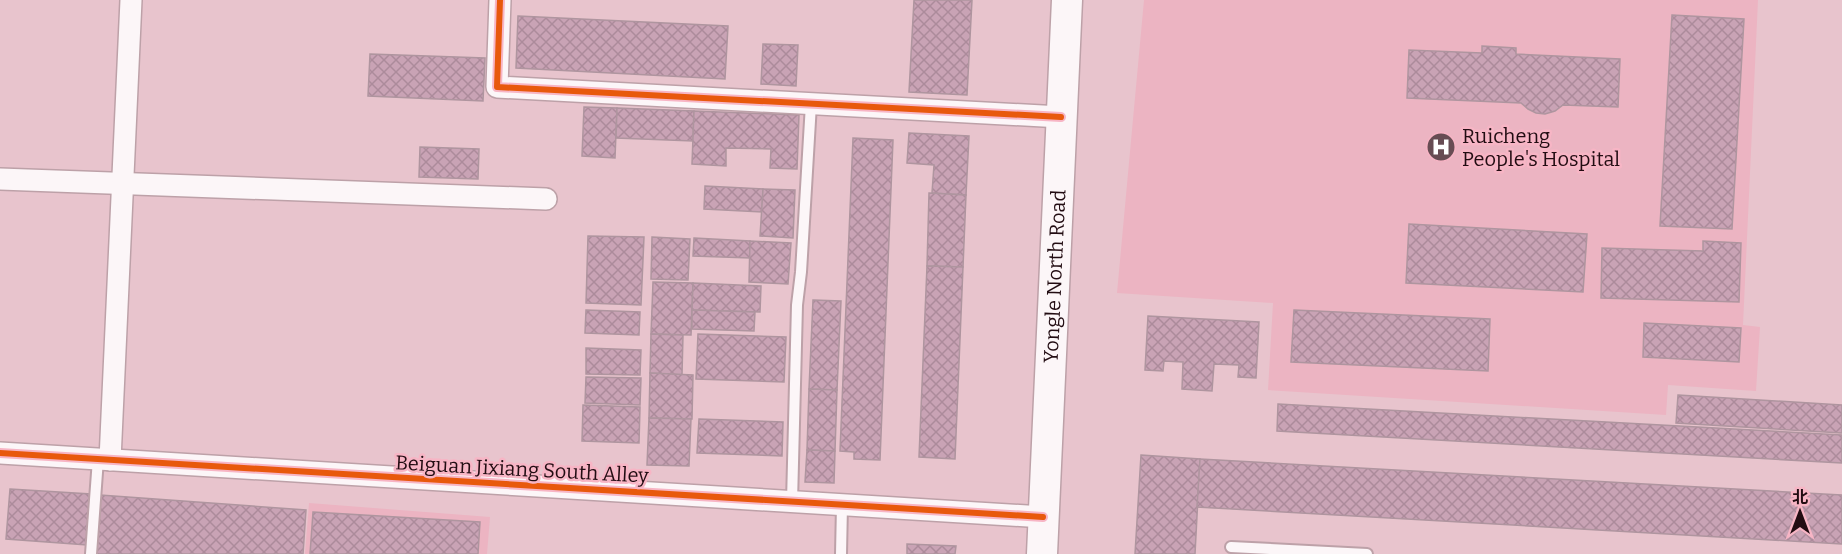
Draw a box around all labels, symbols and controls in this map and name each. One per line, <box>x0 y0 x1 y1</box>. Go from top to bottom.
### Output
place label: Ruicheng People's Hospital <box>1462 124 1620 171</box>
hospital icon: Ruicheng People's Hospital <box>1425 131 1457 163</box>
street label: Yongle North Road <box>1039 189 1070 364</box>
street label: Beiguan Jixiang South Alley <box>395 450 650 488</box>
north arrow <box>1770 482 1830 542</box>
text: 北 <box>1792 488 1808 507</box>

